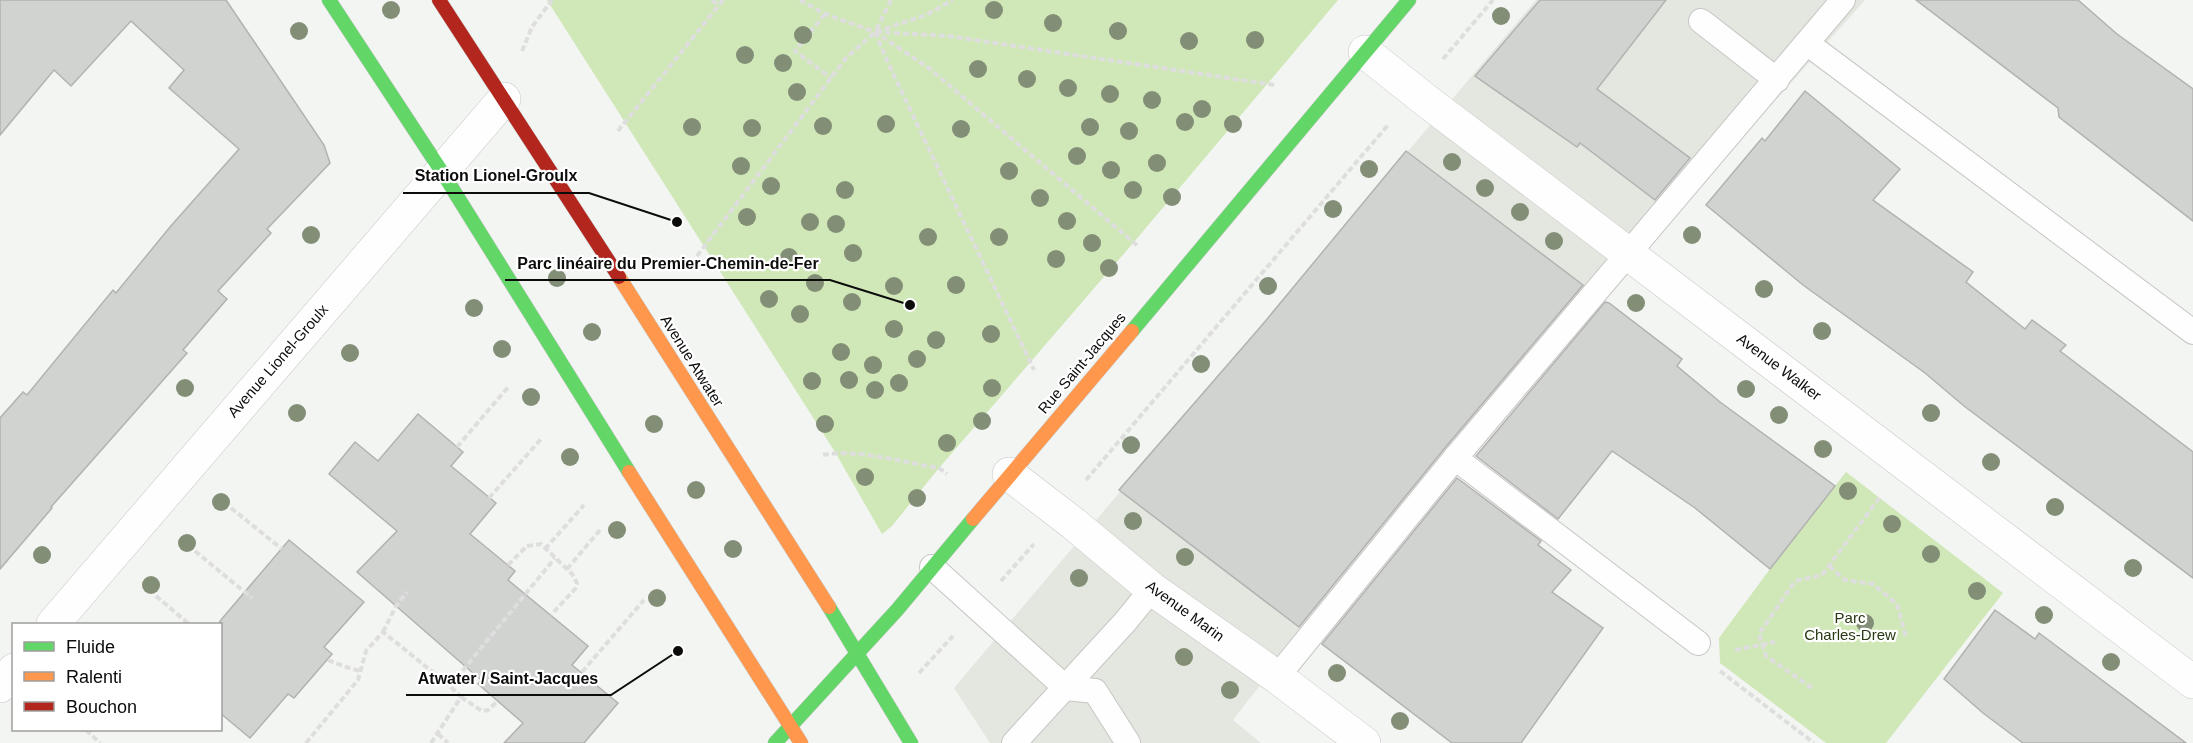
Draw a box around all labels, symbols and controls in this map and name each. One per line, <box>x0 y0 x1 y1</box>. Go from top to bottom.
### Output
callout: Station Lionel-Groulx <box>403 159 589 193</box>
text: Station Lionel-Groulx <box>415 167 577 184</box>
callout: Parc linéaire du Premier-Chemin-de-Fer <box>505 246 830 280</box>
text: Parc linéaire du Premier-Chemin-de-Fer <box>517 255 819 272</box>
street label: Avenue Lionel-Groulx <box>224 300 332 421</box>
street label: Rue Saint-Jacques <box>1034 309 1129 417</box>
street label: Avenue Atwater <box>657 312 727 410</box>
street label: Avenue Walker <box>1734 329 1825 404</box>
street label: Avenue Marin <box>1143 577 1228 645</box>
park label: Parc Charles-Drew <box>1804 609 1896 643</box>
legend <box>12 623 222 731</box>
text: Fluide <box>66 637 115 657</box>
callout: Atwater / Saint-Jacques <box>406 661 611 695</box>
text: Ralenti <box>66 667 122 687</box>
text: Atwater / Saint-Jacques <box>418 670 598 687</box>
text: Bouchon <box>66 697 137 717</box>

